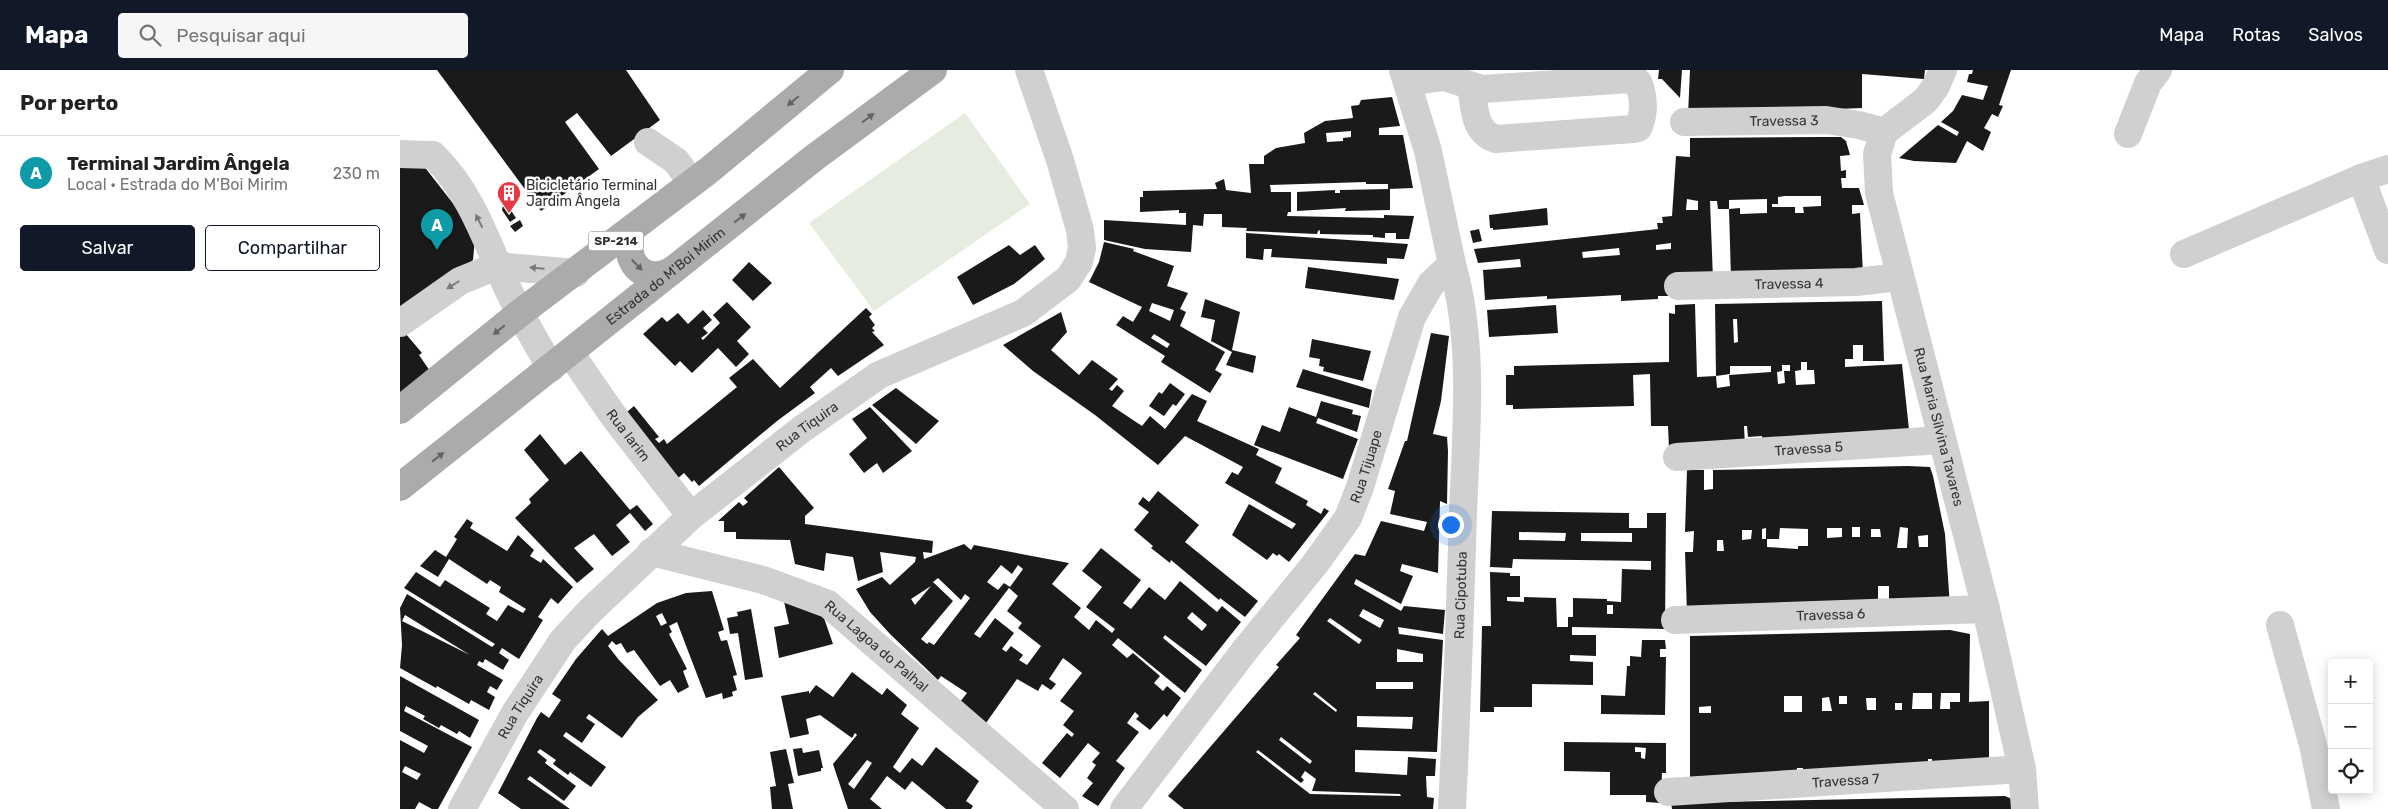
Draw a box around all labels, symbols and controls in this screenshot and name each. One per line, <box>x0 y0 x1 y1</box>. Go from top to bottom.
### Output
search box <box>118 13 468 58</box>
text: Mapa <box>25 21 88 49</box>
icon: search <box>136 21 164 49</box>
text: Pesquisar aqui <box>176 24 306 47</box>
text: Mapa <box>2159 24 2204 46</box>
text: Rotas <box>2232 24 2280 46</box>
text: Salvos <box>2308 24 2363 46</box>
text: Por perto <box>20 90 118 115</box>
one-way arrow <box>787 95 799 106</box>
street label: Travessa 3 <box>1749 112 1819 130</box>
one-way arrow <box>861 113 875 123</box>
text: Terminal Jardim Ângela <box>67 152 290 175</box>
text: A <box>30 164 42 183</box>
text: 230 m <box>333 164 380 183</box>
text: Local · Estrada do M'Boi Mirim <box>67 175 288 194</box>
place label: Bicicletário Terminal Jardim Ângela <box>526 177 657 210</box>
building icon: Bicicletário Terminal Jardim Ângela <box>496 180 522 214</box>
pin: A <box>421 209 453 250</box>
one-way arrow <box>733 212 746 223</box>
one-way arrow <box>475 214 483 228</box>
street label: Estrada do M'Boi Mirim <box>603 224 729 329</box>
button: Salvar <box>20 225 195 271</box>
button: Compartilhar <box>205 225 380 271</box>
road number: SP-214 <box>588 232 644 250</box>
one-way arrow <box>631 259 643 271</box>
one-way arrow <box>529 264 545 272</box>
street label: Travessa 4 <box>1754 275 1824 293</box>
one-way arrow <box>446 280 459 290</box>
one-way arrow <box>493 325 506 336</box>
street label: Rua Maria Silvina Tavares <box>1910 346 1967 508</box>
street label: Rua Tiquira <box>773 398 842 455</box>
street label: Rua Iarim <box>603 406 654 465</box>
street label: Rua Tijuape <box>1347 428 1386 506</box>
street label: Travessa 5 <box>1774 438 1844 460</box>
one-way arrow <box>431 451 444 462</box>
your location <box>1438 512 1464 538</box>
street label: Rua Cipotuba <box>1451 551 1471 639</box>
street label: Rua Lagoa do Palhal <box>821 597 932 696</box>
street label: Travessa 6 <box>1796 605 1866 625</box>
map controls <box>2328 659 2373 794</box>
button: + <box>2328 659 2373 704</box>
street label: Rua Tiquira <box>494 671 547 742</box>
button: − <box>2328 704 2373 749</box>
button: locate <box>2328 749 2373 794</box>
street label: Travessa 7 <box>1811 770 1880 792</box>

